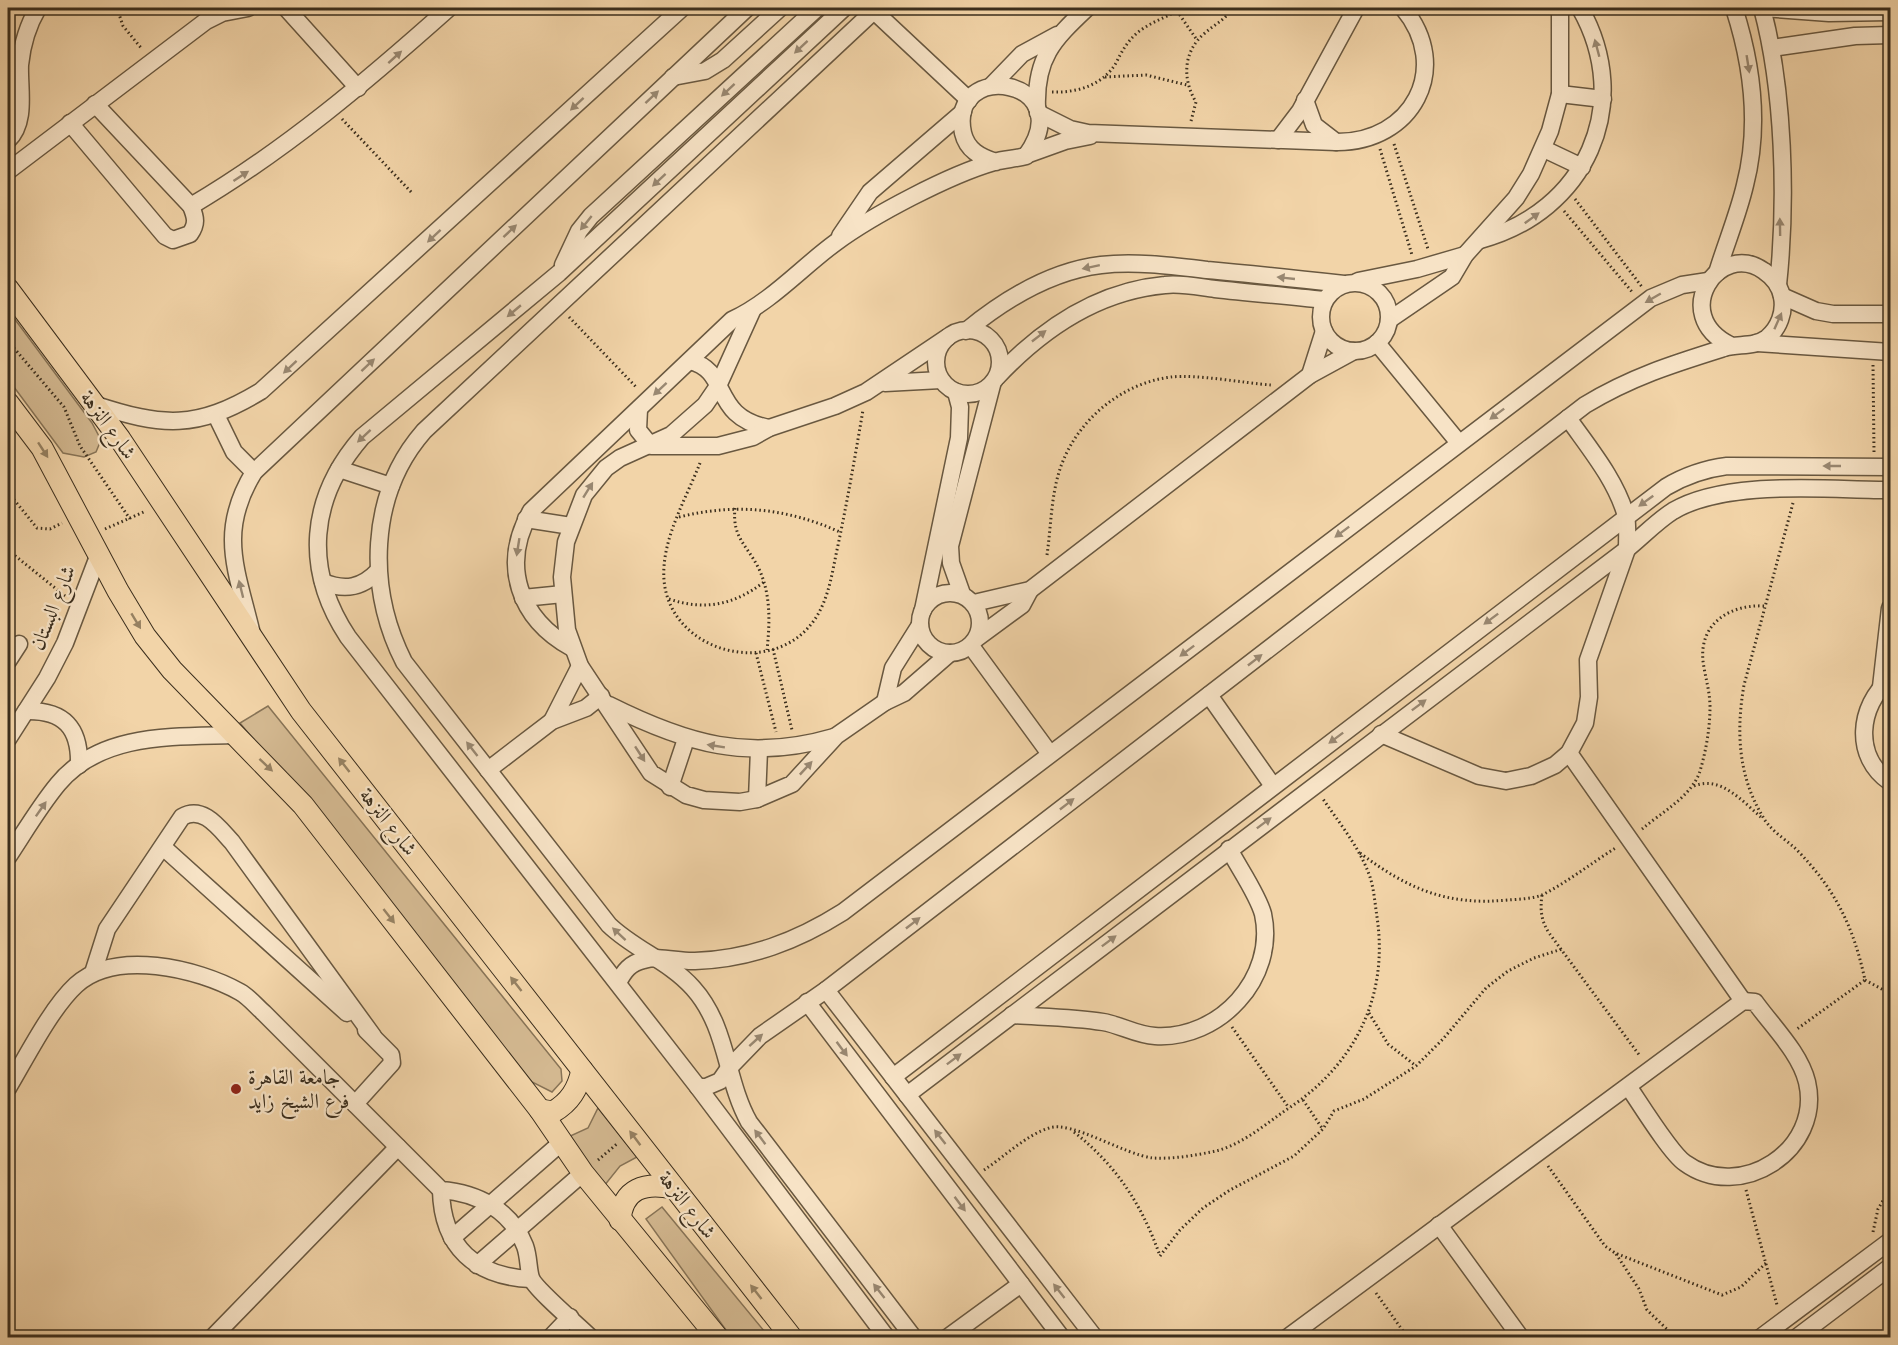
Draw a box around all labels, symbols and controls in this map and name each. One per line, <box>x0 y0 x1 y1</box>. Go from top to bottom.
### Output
one-way arrow <box>1592 39 1601 57</box>
one-way arrow <box>795 40 809 54</box>
one-way arrow <box>387 50 401 64</box>
one-way arrow <box>1743 55 1752 74</box>
one-way arrow <box>721 83 736 96</box>
one-way arrow <box>644 90 659 104</box>
one-way arrow <box>570 97 585 111</box>
one-way arrow <box>233 171 249 182</box>
one-way arrow <box>651 173 666 187</box>
one-way arrow <box>1524 212 1540 224</box>
one-way arrow <box>579 215 592 231</box>
one-way arrow <box>1776 217 1785 236</box>
one-way arrow <box>502 224 517 238</box>
one-way arrow <box>427 228 441 242</box>
one-way arrow <box>1082 263 1101 272</box>
one-way arrow <box>1276 273 1295 283</box>
one-way arrow <box>1645 292 1661 303</box>
one-way arrow <box>506 304 522 317</box>
one-way arrow <box>1773 312 1783 330</box>
one-way arrow <box>1032 331 1047 343</box>
one-way arrow <box>361 358 375 372</box>
one-way arrow <box>283 360 298 373</box>
one-way arrow <box>653 382 668 395</box>
street label: شارع النزهة <box>71 384 143 467</box>
one-way arrow <box>1489 408 1505 421</box>
one-way arrow <box>357 429 372 443</box>
one-way arrow <box>37 441 48 458</box>
one-way arrow <box>1823 462 1842 471</box>
one-way arrow <box>582 482 593 498</box>
one-way arrow <box>1638 495 1654 507</box>
one-way arrow <box>1334 526 1350 539</box>
one-way arrow <box>513 537 522 556</box>
street label: شارع البستان <box>23 561 86 656</box>
one-way arrow <box>236 579 246 598</box>
one-way arrow <box>131 613 141 630</box>
one-way arrow <box>1483 613 1498 625</box>
one-way arrow <box>1179 644 1194 656</box>
one-way arrow <box>1247 654 1262 666</box>
one-way arrow <box>1411 699 1427 711</box>
one-way arrow <box>1328 731 1344 744</box>
one-way arrow <box>466 741 478 756</box>
one-way arrow <box>707 741 726 750</box>
one-way arrow <box>634 746 645 762</box>
one-way arrow <box>337 757 350 773</box>
one-way arrow <box>259 758 274 772</box>
one-way arrow <box>799 761 813 775</box>
street label: شارع النزهة <box>350 782 424 864</box>
one-way arrow <box>1059 798 1075 811</box>
one-way arrow <box>35 801 47 817</box>
one-way arrow <box>1256 816 1272 829</box>
one-way arrow <box>383 908 396 924</box>
one-way arrow <box>905 918 920 930</box>
one-way arrow <box>611 927 626 941</box>
one-way arrow <box>1101 935 1117 947</box>
one-way arrow <box>510 977 522 992</box>
one-way arrow <box>749 1033 764 1047</box>
one-way arrow <box>836 1041 849 1057</box>
one-way arrow <box>946 1053 962 1066</box>
place label: جامعة القاهرة فرع الشيخ زايد <box>248 1063 349 1120</box>
marker: جامعة القاهرة فرع الشيخ زايد <box>229 1082 243 1096</box>
one-way arrow <box>754 1129 766 1145</box>
one-way arrow <box>933 1129 946 1145</box>
one-way arrow <box>630 1131 642 1146</box>
street label: شارع النزهة <box>649 1165 723 1247</box>
one-way arrow <box>954 1197 966 1212</box>
one-way arrow <box>872 1283 885 1299</box>
one-way arrow <box>750 1284 762 1299</box>
one-way arrow <box>1053 1284 1065 1299</box>

